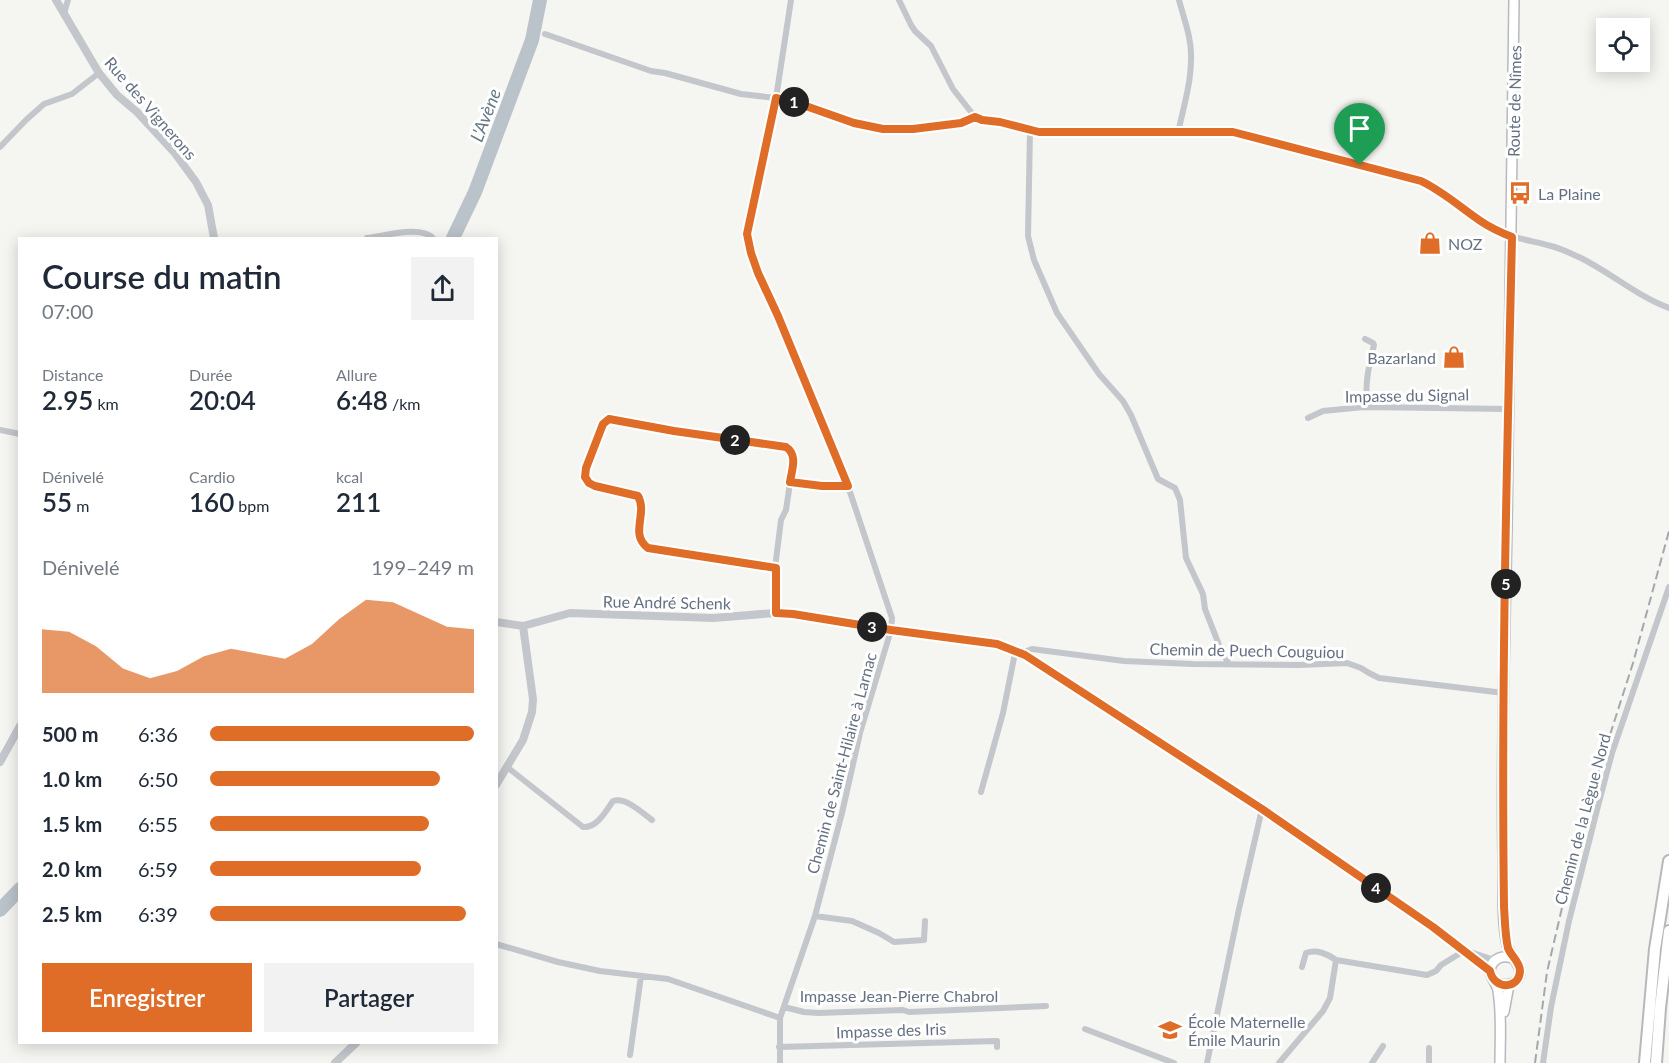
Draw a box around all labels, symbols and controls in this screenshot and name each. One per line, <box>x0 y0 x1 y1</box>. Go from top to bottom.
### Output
map controls <box>1596 18 1650 72</box>
button: locate <box>1596 18 1650 72</box>
street label: Route de Nîmes <box>1504 45 1524 157</box>
street label: Rue des Vignerons <box>101 53 201 163</box>
water label: L'Avène <box>465 85 505 145</box>
pin: 1 <box>779 87 809 117</box>
text: 1 <box>789 92 799 111</box>
pin <box>1334 103 1385 165</box>
icon: arrive <box>1343 112 1376 145</box>
bus stop icon: La Plaine <box>1507 180 1533 206</box>
place label: La Plaine <box>1538 184 1601 203</box>
shop icon: NOZ <box>1417 230 1443 256</box>
place label: NOZ <box>1448 234 1483 253</box>
text: Course du matin <box>42 256 282 296</box>
button: share <box>411 257 474 320</box>
text: 07:00 <box>42 299 93 323</box>
shop icon: Bazarland <box>1441 344 1467 370</box>
place label: Bazarland <box>1367 348 1436 367</box>
text: Distance <box>42 365 103 384</box>
text: Durée <box>189 365 232 384</box>
text: Allure <box>336 365 377 384</box>
text: 2.95 <box>42 384 93 416</box>
text: 20:04 <box>189 384 256 416</box>
text: 6:48 <box>336 384 388 416</box>
street label: Impasse du Signal <box>1345 384 1469 406</box>
text: km <box>93 394 119 413</box>
text: /km <box>388 394 420 413</box>
pin: 2 <box>720 425 750 455</box>
text: 2 <box>730 430 740 449</box>
text: Dénivelé <box>42 467 104 486</box>
text: Cardio <box>189 467 235 486</box>
text: kcal <box>336 467 363 486</box>
text: 55 <box>42 486 72 518</box>
text: 160 <box>189 486 234 518</box>
text: 211 <box>336 486 381 518</box>
text: m <box>72 496 89 515</box>
text: bpm <box>234 496 269 515</box>
text: Dénivelé <box>42 555 119 579</box>
text: 199–249 m <box>371 555 474 579</box>
pin: 5 <box>1491 569 1521 599</box>
text: 5 <box>1501 574 1511 593</box>
street label: Rue André Schenk <box>603 591 732 613</box>
pin: 3 <box>857 612 887 642</box>
text: 3 <box>867 617 877 636</box>
street label: Chemin de Puech Couguiou <box>1149 639 1345 661</box>
street label: Chemin de Saint-Hilaire à Larnac <box>802 650 880 876</box>
text: 500 m <box>42 722 98 746</box>
text: 6:36 <box>138 722 178 746</box>
street label: Chemin de la Lègue Nord <box>1550 731 1614 907</box>
text: 1.0 km <box>42 767 102 791</box>
text: 6:50 <box>138 767 178 791</box>
text: 1.5 km <box>42 812 102 836</box>
text: 6:55 <box>138 812 178 836</box>
text: 2.0 km <box>42 857 102 881</box>
text: 6:59 <box>138 857 178 881</box>
pin: 4 <box>1361 873 1391 903</box>
text: 4 <box>1371 878 1381 897</box>
text: 2.5 km <box>42 902 102 926</box>
text: 6:39 <box>138 902 178 926</box>
button: Enregistrer <box>42 963 252 1032</box>
button: Partager <box>264 963 474 1032</box>
street label: Impasse Jean-Pierre Chabrol <box>800 986 998 1005</box>
place label: École Maternelle Émile Maurin <box>1188 1012 1306 1049</box>
school or university icon: École Maternelle Émile Maurin <box>1157 1017 1183 1043</box>
street label: Impasse des Iris <box>836 1019 946 1041</box>

